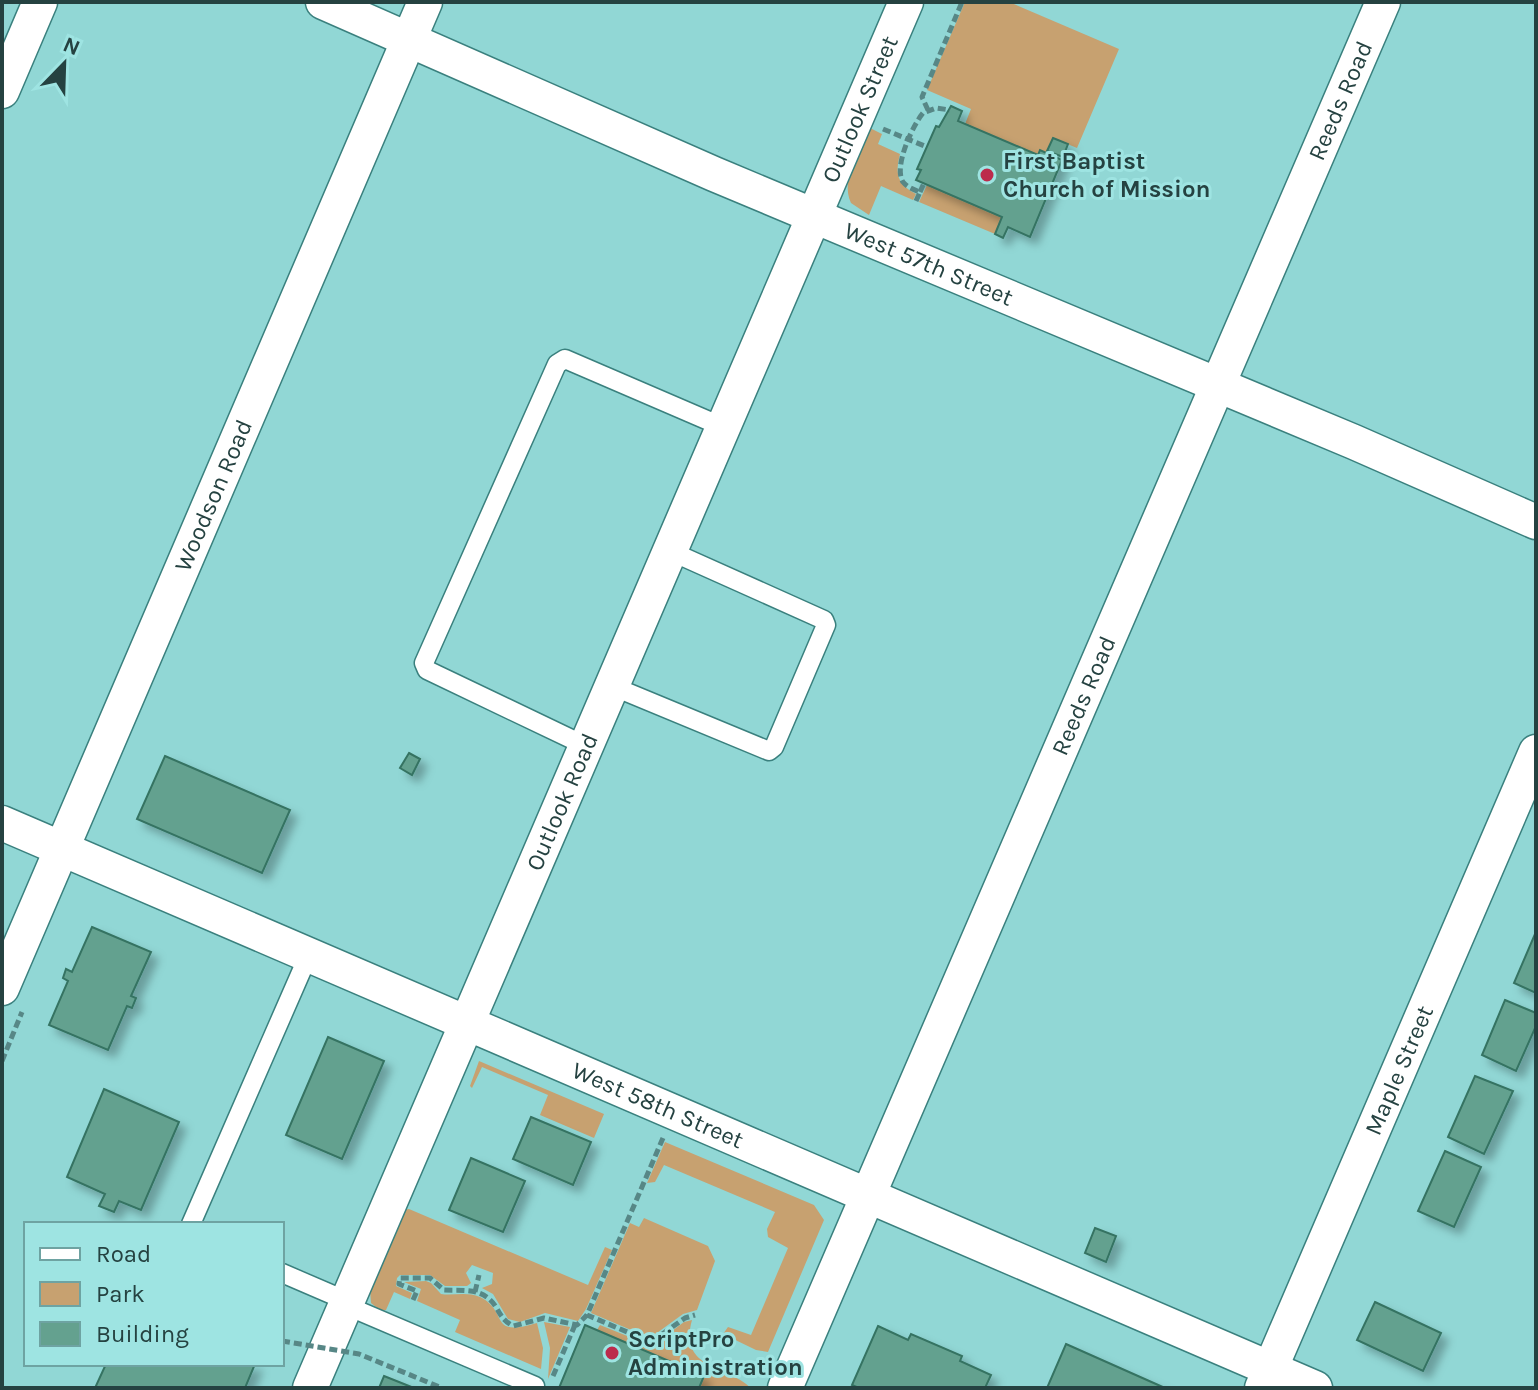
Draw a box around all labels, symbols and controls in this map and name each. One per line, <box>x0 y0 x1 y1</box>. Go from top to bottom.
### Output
north arrow <box>24 24 104 104</box>
text: N <box>59 31 84 62</box>
street label: Outlook Street <box>816 31 904 187</box>
street label: Reeds Road <box>1302 37 1378 165</box>
place label: First Baptist Church of Mission <box>1003 147 1210 203</box>
marker: First Baptist Church of Mission <box>978 166 996 184</box>
street label: West 57th Street <box>840 216 1017 312</box>
street label: Woodson Road <box>168 415 258 576</box>
street label: Reeds Road <box>1046 632 1122 760</box>
street label: Outlook Road <box>520 729 604 875</box>
street label: Maple Street <box>1359 1001 1439 1139</box>
street label: West 58th Street <box>568 1056 748 1154</box>
legend <box>24 1222 284 1366</box>
text: Road <box>96 1240 151 1268</box>
text: Park <box>96 1280 145 1308</box>
text: Building <box>96 1320 189 1348</box>
place label: ScriptPro Administration <box>628 1325 803 1381</box>
marker: ScriptPro Administration <box>603 1344 621 1362</box>

